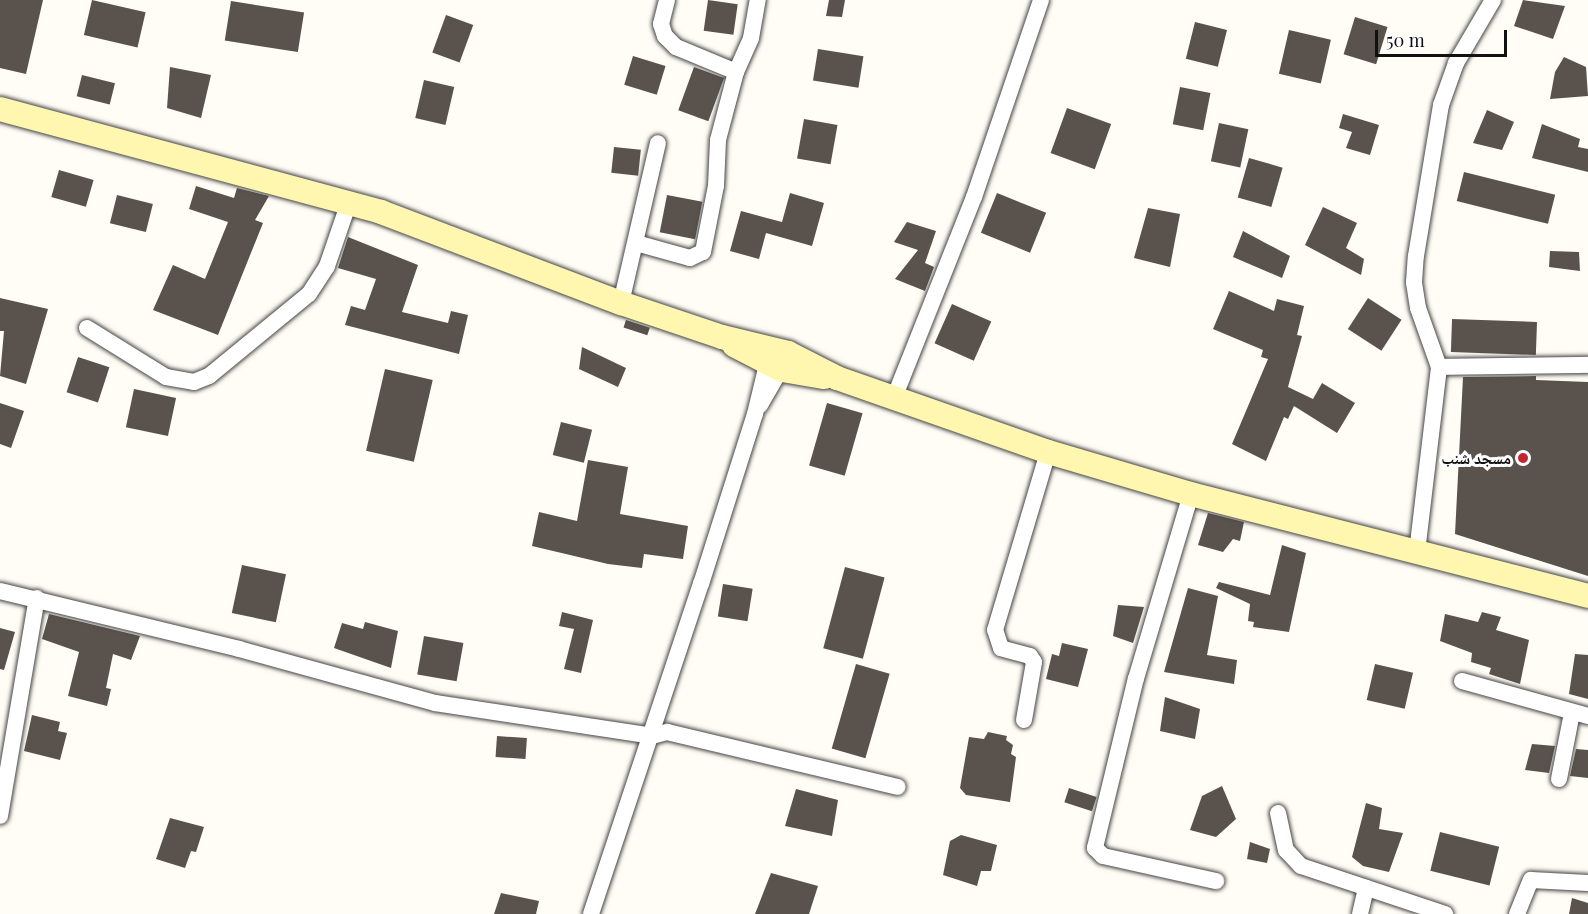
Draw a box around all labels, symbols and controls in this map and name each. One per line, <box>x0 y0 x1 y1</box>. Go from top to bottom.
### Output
scale bar <box>1378 18 1510 56</box>
text: 50 m <box>1386 28 1425 52</box>
place label: مسجد شنب <box>1441 448 1511 468</box>
marker: مسجد شنب <box>1516 451 1530 465</box>

